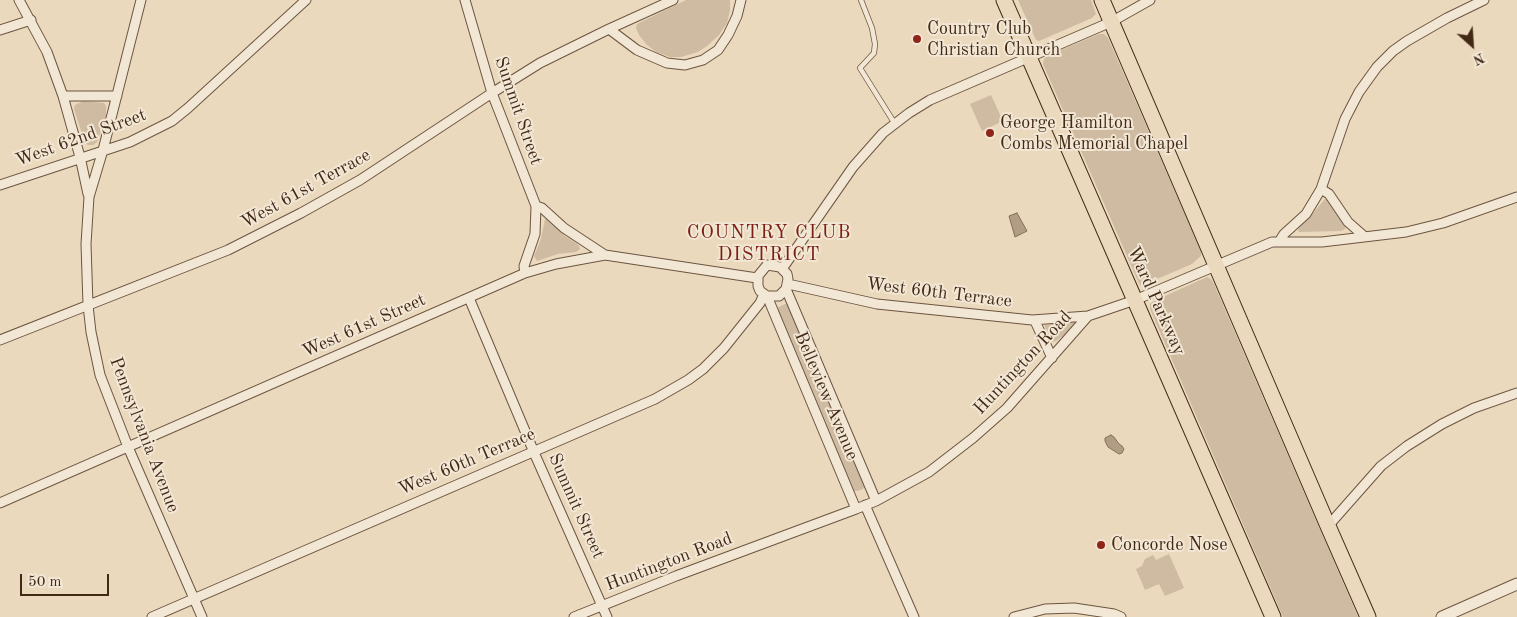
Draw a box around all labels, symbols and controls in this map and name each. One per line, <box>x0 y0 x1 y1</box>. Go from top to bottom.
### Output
place label: Country Club Christian Church <box>927 18 1060 60</box>
north arrow <box>1447 20 1497 70</box>
marker: Country Club Christian Church <box>911 33 923 45</box>
text: N <box>1471 50 1486 67</box>
street label: Summit Street <box>489 54 547 168</box>
street label: West 62nd Street <box>13 104 149 172</box>
place label: George Hamilton Combs Memorial Chapel <box>1000 112 1188 154</box>
marker: George Hamilton Combs Memorial Chapel <box>984 127 996 139</box>
street label: West 61st Terrace <box>238 144 374 234</box>
district label: COUNTRY CLUB DISTRICT <box>685 222 853 266</box>
street label: Ward Parkway <box>1122 243 1190 359</box>
street label: West 60th Terrace <box>865 273 1013 313</box>
street label: West 61st Street <box>299 289 429 363</box>
street label: Huntington Road <box>969 307 1077 419</box>
street label: Belleview Avenue <box>789 328 863 464</box>
street label: Pennsylvania Avenue <box>104 354 184 516</box>
street label: West 60th Terrace <box>395 423 539 501</box>
street label: Summit Street <box>543 450 609 562</box>
street label: Huntington Road <box>602 528 736 596</box>
place label: Concorde Nose <box>1111 534 1227 556</box>
marker: Concorde Nose <box>1095 539 1107 551</box>
scale bar <box>22 564 111 596</box>
text: 50 m <box>28 575 62 590</box>

